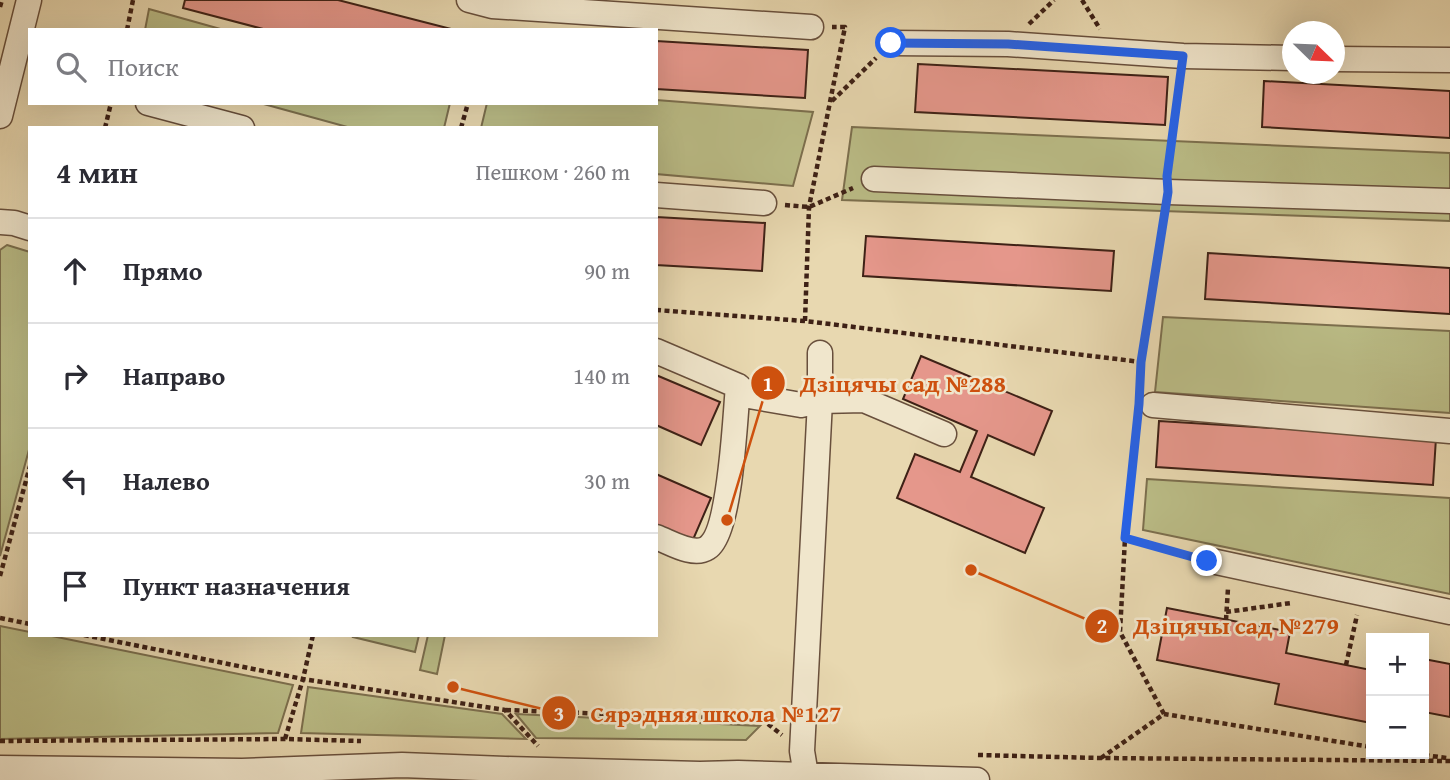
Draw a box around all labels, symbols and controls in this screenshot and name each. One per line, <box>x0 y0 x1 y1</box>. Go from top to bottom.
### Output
north arrow <box>1282 21 1345 84</box>
route start <box>875 27 906 58</box>
search box <box>28 28 658 105</box>
text: Поиск <box>108 47 179 86</box>
icon: search <box>52 48 90 86</box>
text: 4 мин <box>56 150 138 194</box>
text: Пешком · 260 m <box>476 155 630 188</box>
text: Прямо <box>123 251 203 290</box>
icon: ahead <box>56 252 94 290</box>
text: 90 m <box>584 254 630 287</box>
text: Направо <box>123 356 225 395</box>
icon: right <box>56 357 94 395</box>
text: 140 m <box>573 359 630 392</box>
callout: Дзіцячы сад №288 <box>751 361 1020 406</box>
text: Дзіцячы сад №288 <box>799 366 1006 401</box>
text: 1 <box>763 368 773 399</box>
text: Налево <box>123 461 210 500</box>
icon: left <box>56 462 94 500</box>
text: 30 m <box>584 464 630 497</box>
route end <box>1191 545 1222 576</box>
text: Пункт назначения <box>123 566 350 605</box>
icon: arrive <box>56 567 94 605</box>
callout: Дзіцячы сад №279 <box>1084 603 1353 648</box>
text: Дзіцячы сад №279 <box>1132 608 1339 643</box>
text: 2 <box>1097 610 1107 641</box>
map controls <box>1366 633 1429 759</box>
button: + <box>1366 633 1429 696</box>
callout: Сярэдняя школа №127 <box>542 691 856 736</box>
text: Сярэдняя школа №127 <box>591 696 842 731</box>
button: − <box>1366 696 1429 759</box>
text: 3 <box>554 698 564 729</box>

